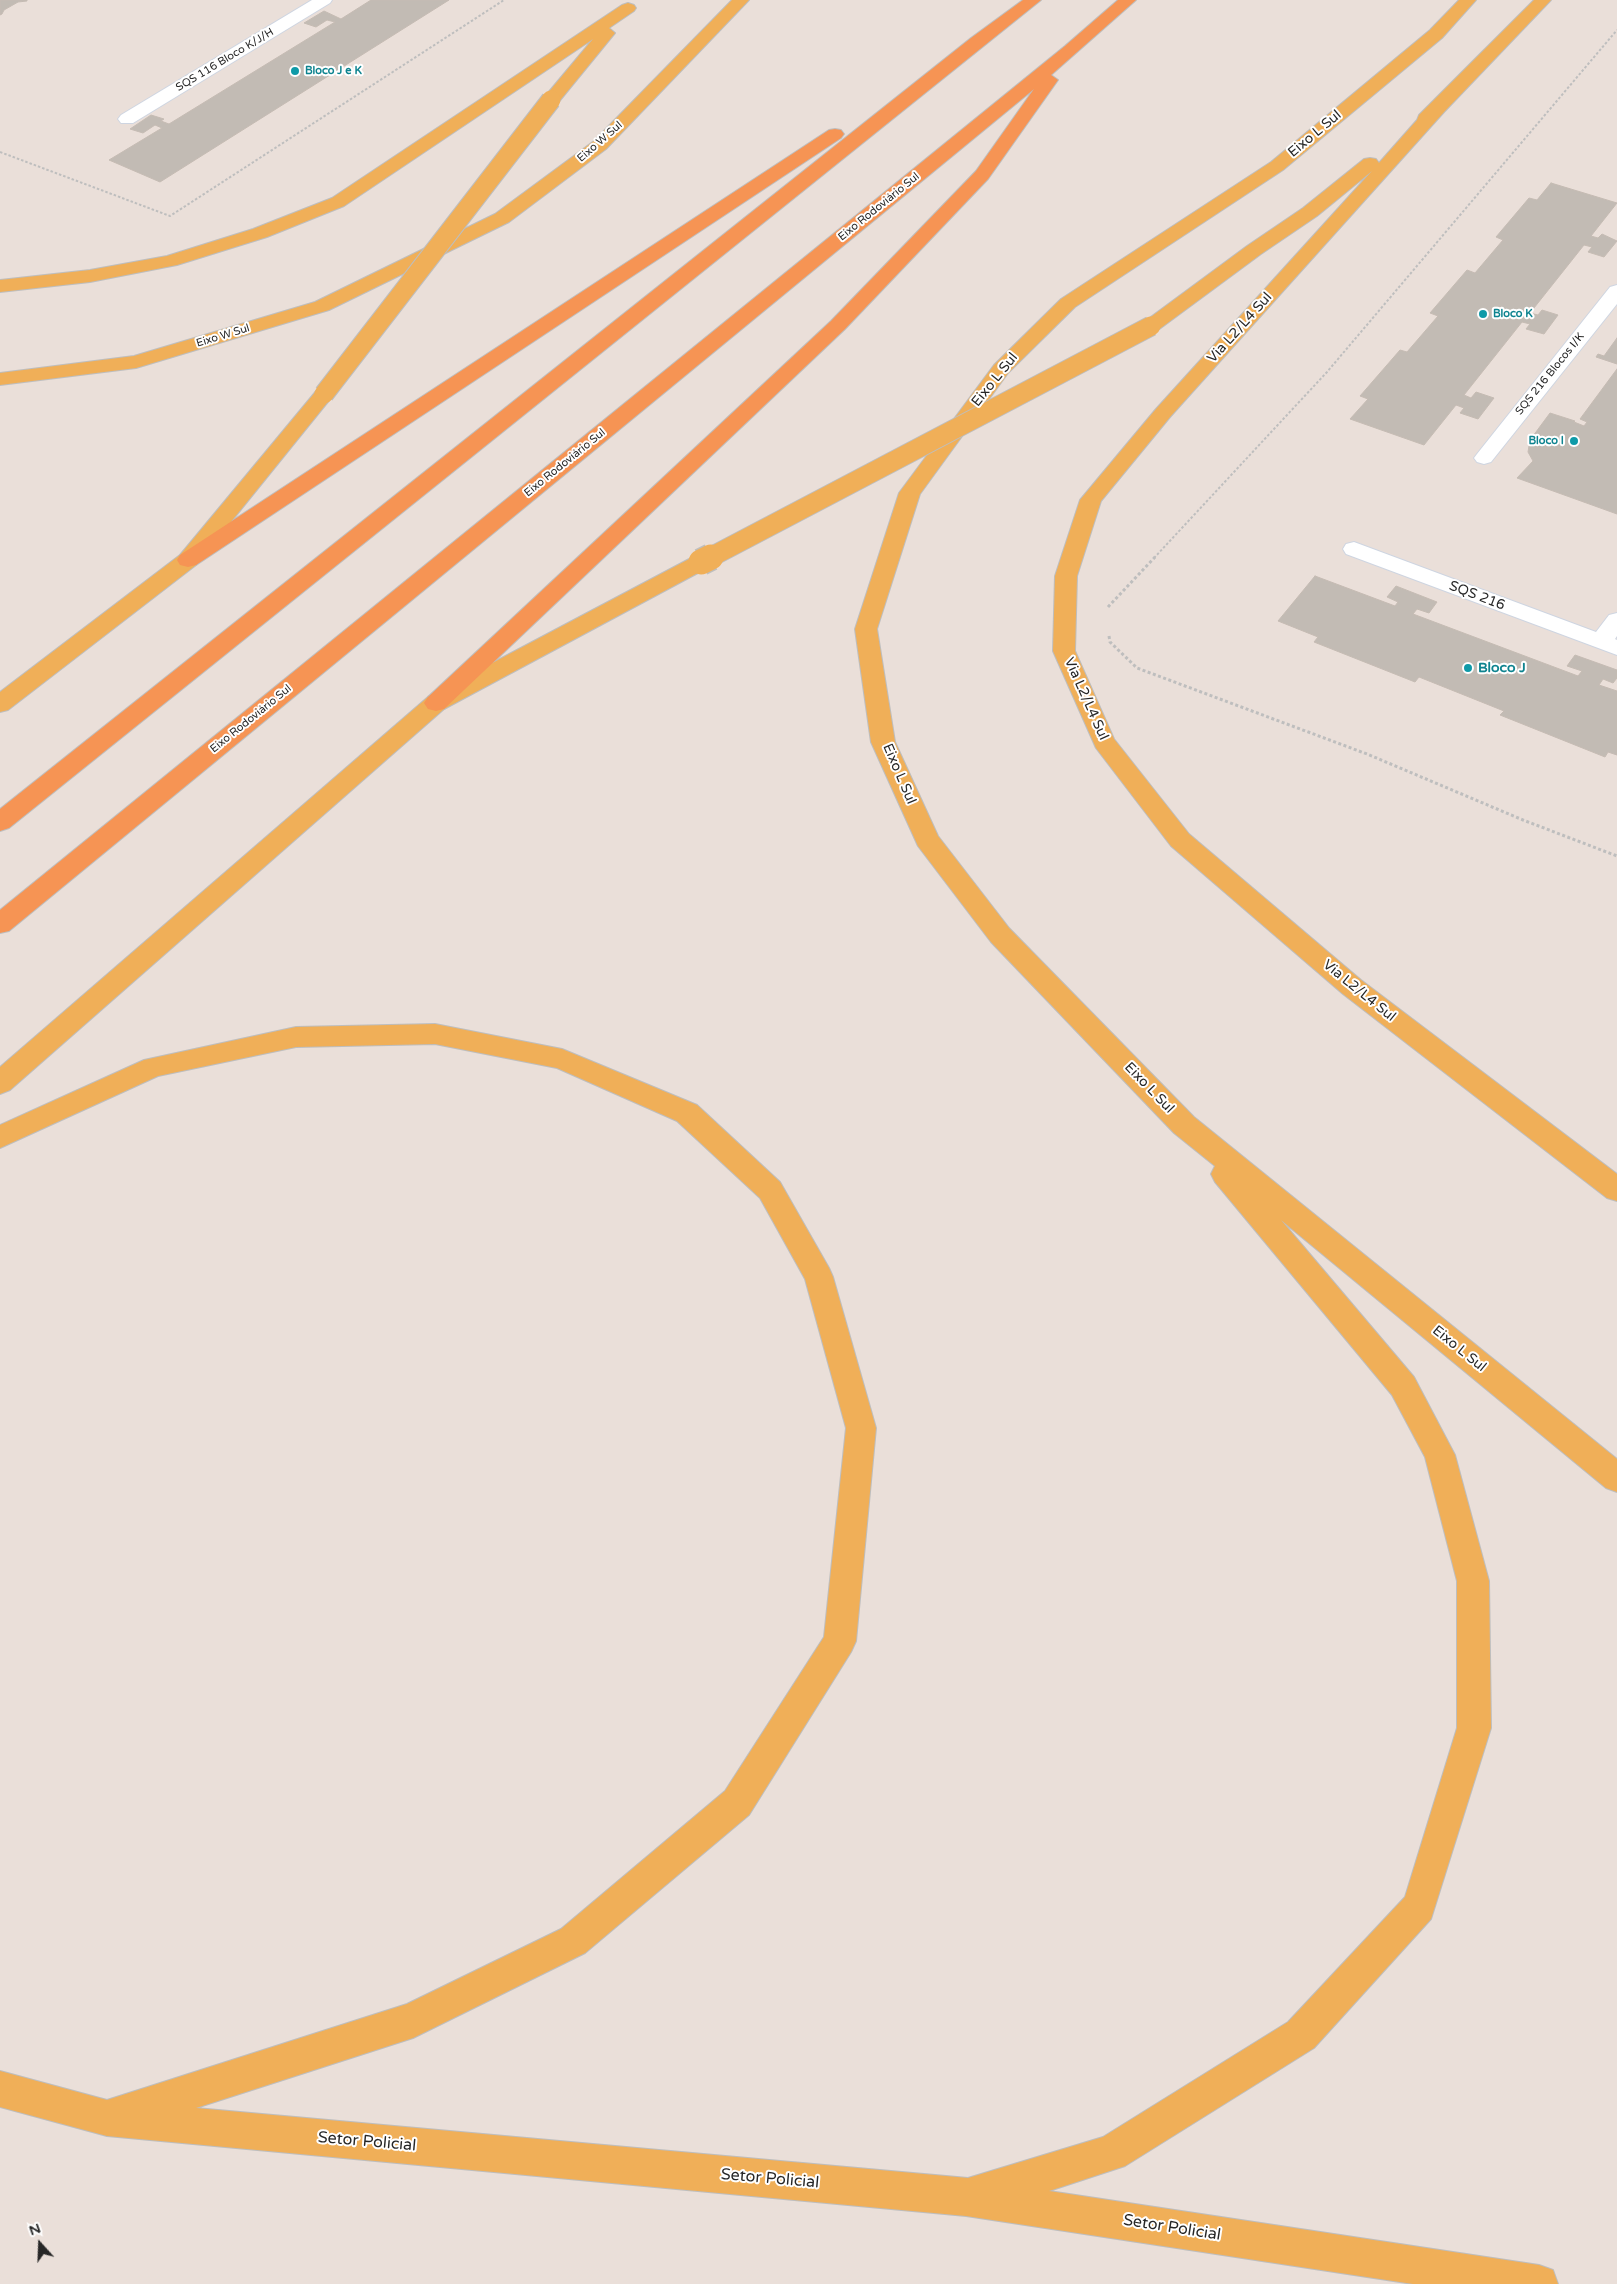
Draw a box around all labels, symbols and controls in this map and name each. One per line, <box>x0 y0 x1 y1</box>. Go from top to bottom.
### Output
street label: SQS 116 Bloco K/J/H <box>174 26 276 94</box>
place label: Bloco J e K <box>305 64 362 78</box>
marker: Bloco J e K <box>289 65 301 77</box>
street label: Eixo L Sul <box>1285 107 1345 161</box>
street label: Eixo W Sul <box>575 119 625 165</box>
street label: Eixo Rodoviário Sul <box>836 170 922 244</box>
street label: Via L2/L4 Sul <box>1204 289 1276 367</box>
place label: Bloco K <box>1493 307 1533 321</box>
marker: Bloco K <box>1477 308 1489 320</box>
street label: Eixo W Sul <box>195 322 251 350</box>
street label: SQS 216 Blocos I/K <box>1513 330 1587 418</box>
street label: Eixo L Sul <box>968 350 1022 410</box>
street label: Eixo Rodoviário Sul <box>522 426 608 500</box>
place label: Bloco I <box>1529 434 1564 448</box>
marker: Bloco I <box>1568 435 1580 447</box>
street label: SQS 216 <box>1447 578 1507 614</box>
street label: Via L2/L4 Sul <box>1060 655 1112 743</box>
place label: Bloco J <box>1478 660 1526 676</box>
marker: Bloco J <box>1462 662 1474 674</box>
street label: Eixo Rodoviário Sul <box>208 682 294 756</box>
street label: Eixo L Sul <box>879 741 919 807</box>
street label: Via L2/L4 Sul <box>1319 957 1399 1025</box>
street label: Eixo L Sul <box>1121 1059 1177 1117</box>
street label: Eixo L Sul <box>1429 1322 1489 1376</box>
street label: Setor Policial <box>317 2128 417 2156</box>
street label: Setor Policial <box>720 2165 820 2193</box>
street label: Setor Policial <box>1122 2211 1222 2245</box>
north arrow <box>15 2219 65 2269</box>
text: N <box>27 2220 43 2239</box>

